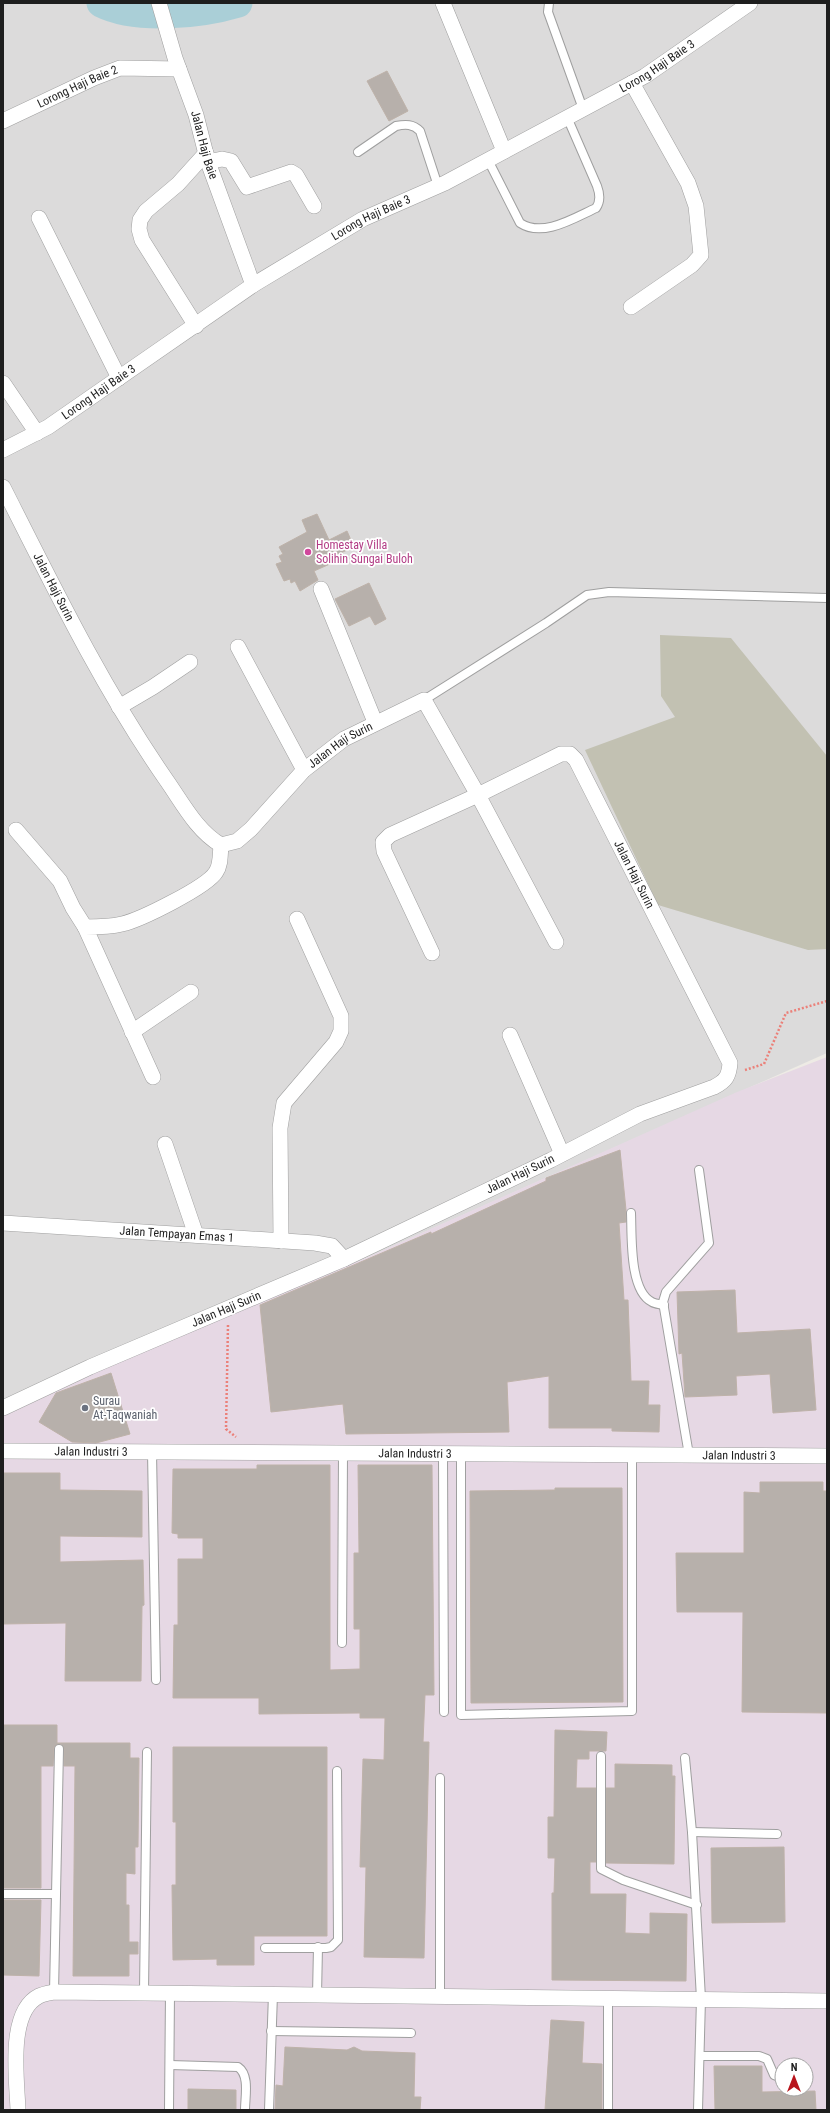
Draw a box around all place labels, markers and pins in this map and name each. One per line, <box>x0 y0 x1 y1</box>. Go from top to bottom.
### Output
place label: Homestay Villa Solihin Sungai Buloh <box>316 538 413 566</box>
marker: Homestay Villa Solihin Sungai Buloh <box>303 547 313 557</box>
place label: Surau At-Taqwaniah <box>93 1394 158 1422</box>
marker: Surau At-Taqwaniah <box>80 1403 90 1413</box>

